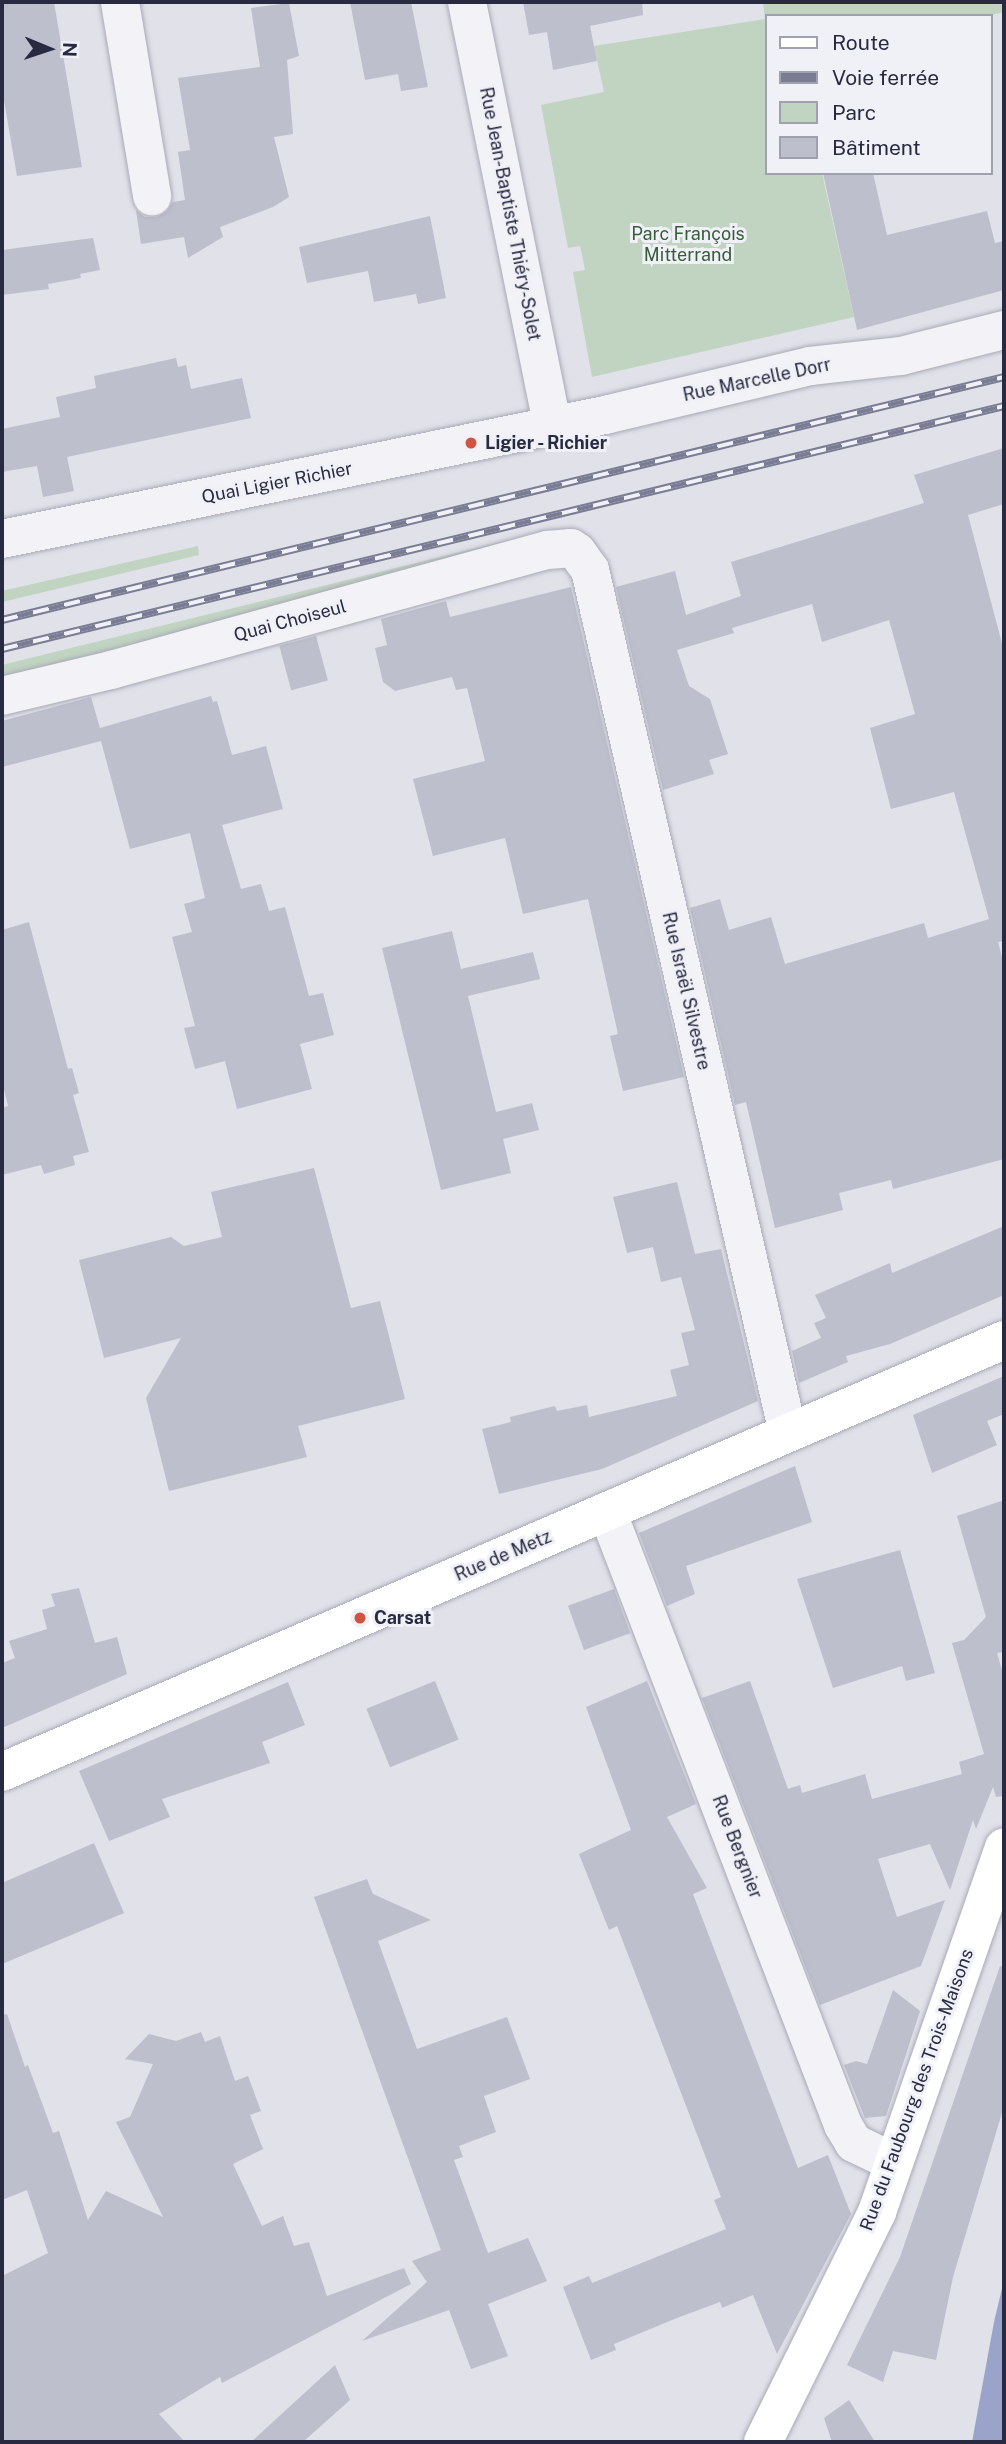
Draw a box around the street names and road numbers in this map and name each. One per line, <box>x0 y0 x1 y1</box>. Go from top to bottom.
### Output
street label: Rue Jean-Baptiste Thiéry-Solet <box>475 85 545 343</box>
street label: Rue Marcelle Dorr <box>681 354 833 406</box>
street label: Quai Ligier Richier <box>200 458 354 508</box>
street label: Quai Choiseul <box>231 596 349 646</box>
street label: Rue Israël Silvestre <box>657 910 715 1072</box>
street label: Rue de Metz <box>451 1526 555 1586</box>
street label: Rue Bergnier <box>707 1792 767 1902</box>
street label: Rue du Faubourg des Trois-Maisons <box>856 1946 978 2234</box>

